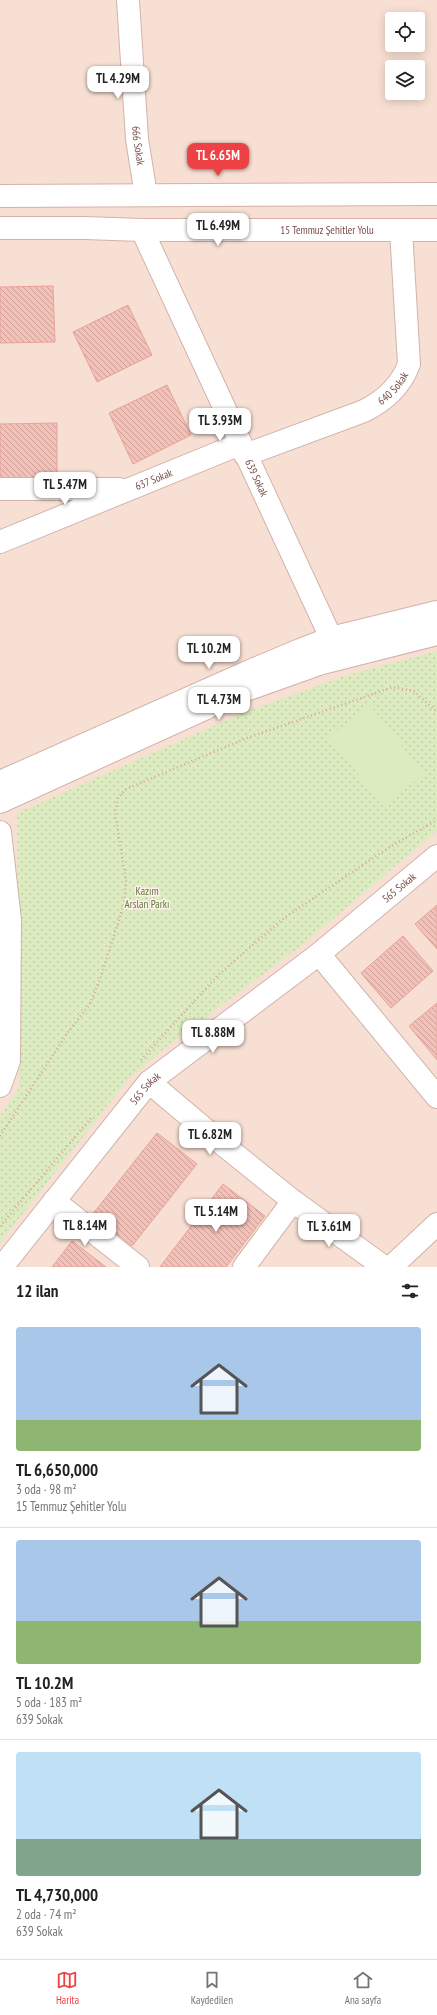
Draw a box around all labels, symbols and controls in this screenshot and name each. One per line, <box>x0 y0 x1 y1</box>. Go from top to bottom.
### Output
map controls <box>385 12 425 100</box>
button: locate <box>385 12 425 52</box>
button: layers <box>385 60 425 100</box>
pin: TL 4.29M <box>77 66 159 100</box>
text: TL 4.29M <box>96 70 140 87</box>
street label: 666 Sokak <box>129 125 148 167</box>
pin: TL 6.65M <box>177 143 259 177</box>
text: TL 6.65M <box>196 147 240 164</box>
pin: TL 6.49M <box>177 213 259 247</box>
text: TL 6.49M <box>196 217 240 234</box>
street label: 15 Temmuz Şehitler Yolu <box>280 223 374 237</box>
street label: 640 Sokak <box>375 369 412 408</box>
pin: TL 3.93M <box>179 408 261 442</box>
text: TL 3.93M <box>198 412 242 429</box>
street label: 639 Sokak <box>242 457 272 499</box>
street label: 637 Sokak <box>133 465 175 493</box>
pin: TL 5.47M <box>24 472 106 506</box>
text: TL 5.47M <box>43 476 87 493</box>
pin: TL 10.2M <box>168 636 250 670</box>
text: TL 10.2M <box>187 640 231 657</box>
pin: TL 4.73M <box>178 687 260 721</box>
text: TL 4.73M <box>197 691 241 708</box>
street label: 565 Sokak <box>379 869 419 906</box>
park label: Kazım Arslan Parkı <box>125 884 169 911</box>
pin: TL 8.88M <box>172 1020 254 1054</box>
text: TL 8.88M <box>191 1024 235 1041</box>
street label: 565 Sokak <box>127 1068 164 1108</box>
pin: TL 6.82M <box>169 1122 251 1156</box>
text: TL 6.82M <box>188 1126 232 1143</box>
pin: TL 5.14M <box>175 1199 257 1233</box>
text: TL 5.14M <box>194 1203 238 1220</box>
pin: TL 8.14M <box>44 1213 126 1247</box>
pin: TL 3.61M <box>288 1214 370 1248</box>
text: TL 8.14M <box>63 1217 107 1234</box>
text: TL 3.61M <box>307 1218 351 1235</box>
text: 12 ilan <box>16 1280 58 1302</box>
icon: filters <box>399 1280 421 1302</box>
icon: home <box>183 1353 255 1425</box>
text: TL 6,650,000 <box>16 1459 98 1481</box>
text: 3 oda · 98 m² <box>16 1481 77 1498</box>
text: 15 Temmuz Şehitler Yolu <box>16 1498 126 1515</box>
icon: home <box>183 1566 255 1638</box>
text: TL 10.2M <box>16 1672 73 1694</box>
text: 5 oda · 183 m² <box>16 1694 82 1711</box>
text: 639 Sokak <box>16 1711 63 1728</box>
icon: home <box>183 1778 255 1850</box>
text: TL 4,730,000 <box>16 1884 98 1906</box>
text: 2 oda · 74 m² <box>16 1906 77 1923</box>
text: 639 Sokak <box>16 1923 63 1940</box>
tab: Harita <box>56 1969 79 2007</box>
tab: Kaydedilen <box>191 1969 233 2007</box>
tab: Ana sayfa <box>345 1969 381 2007</box>

